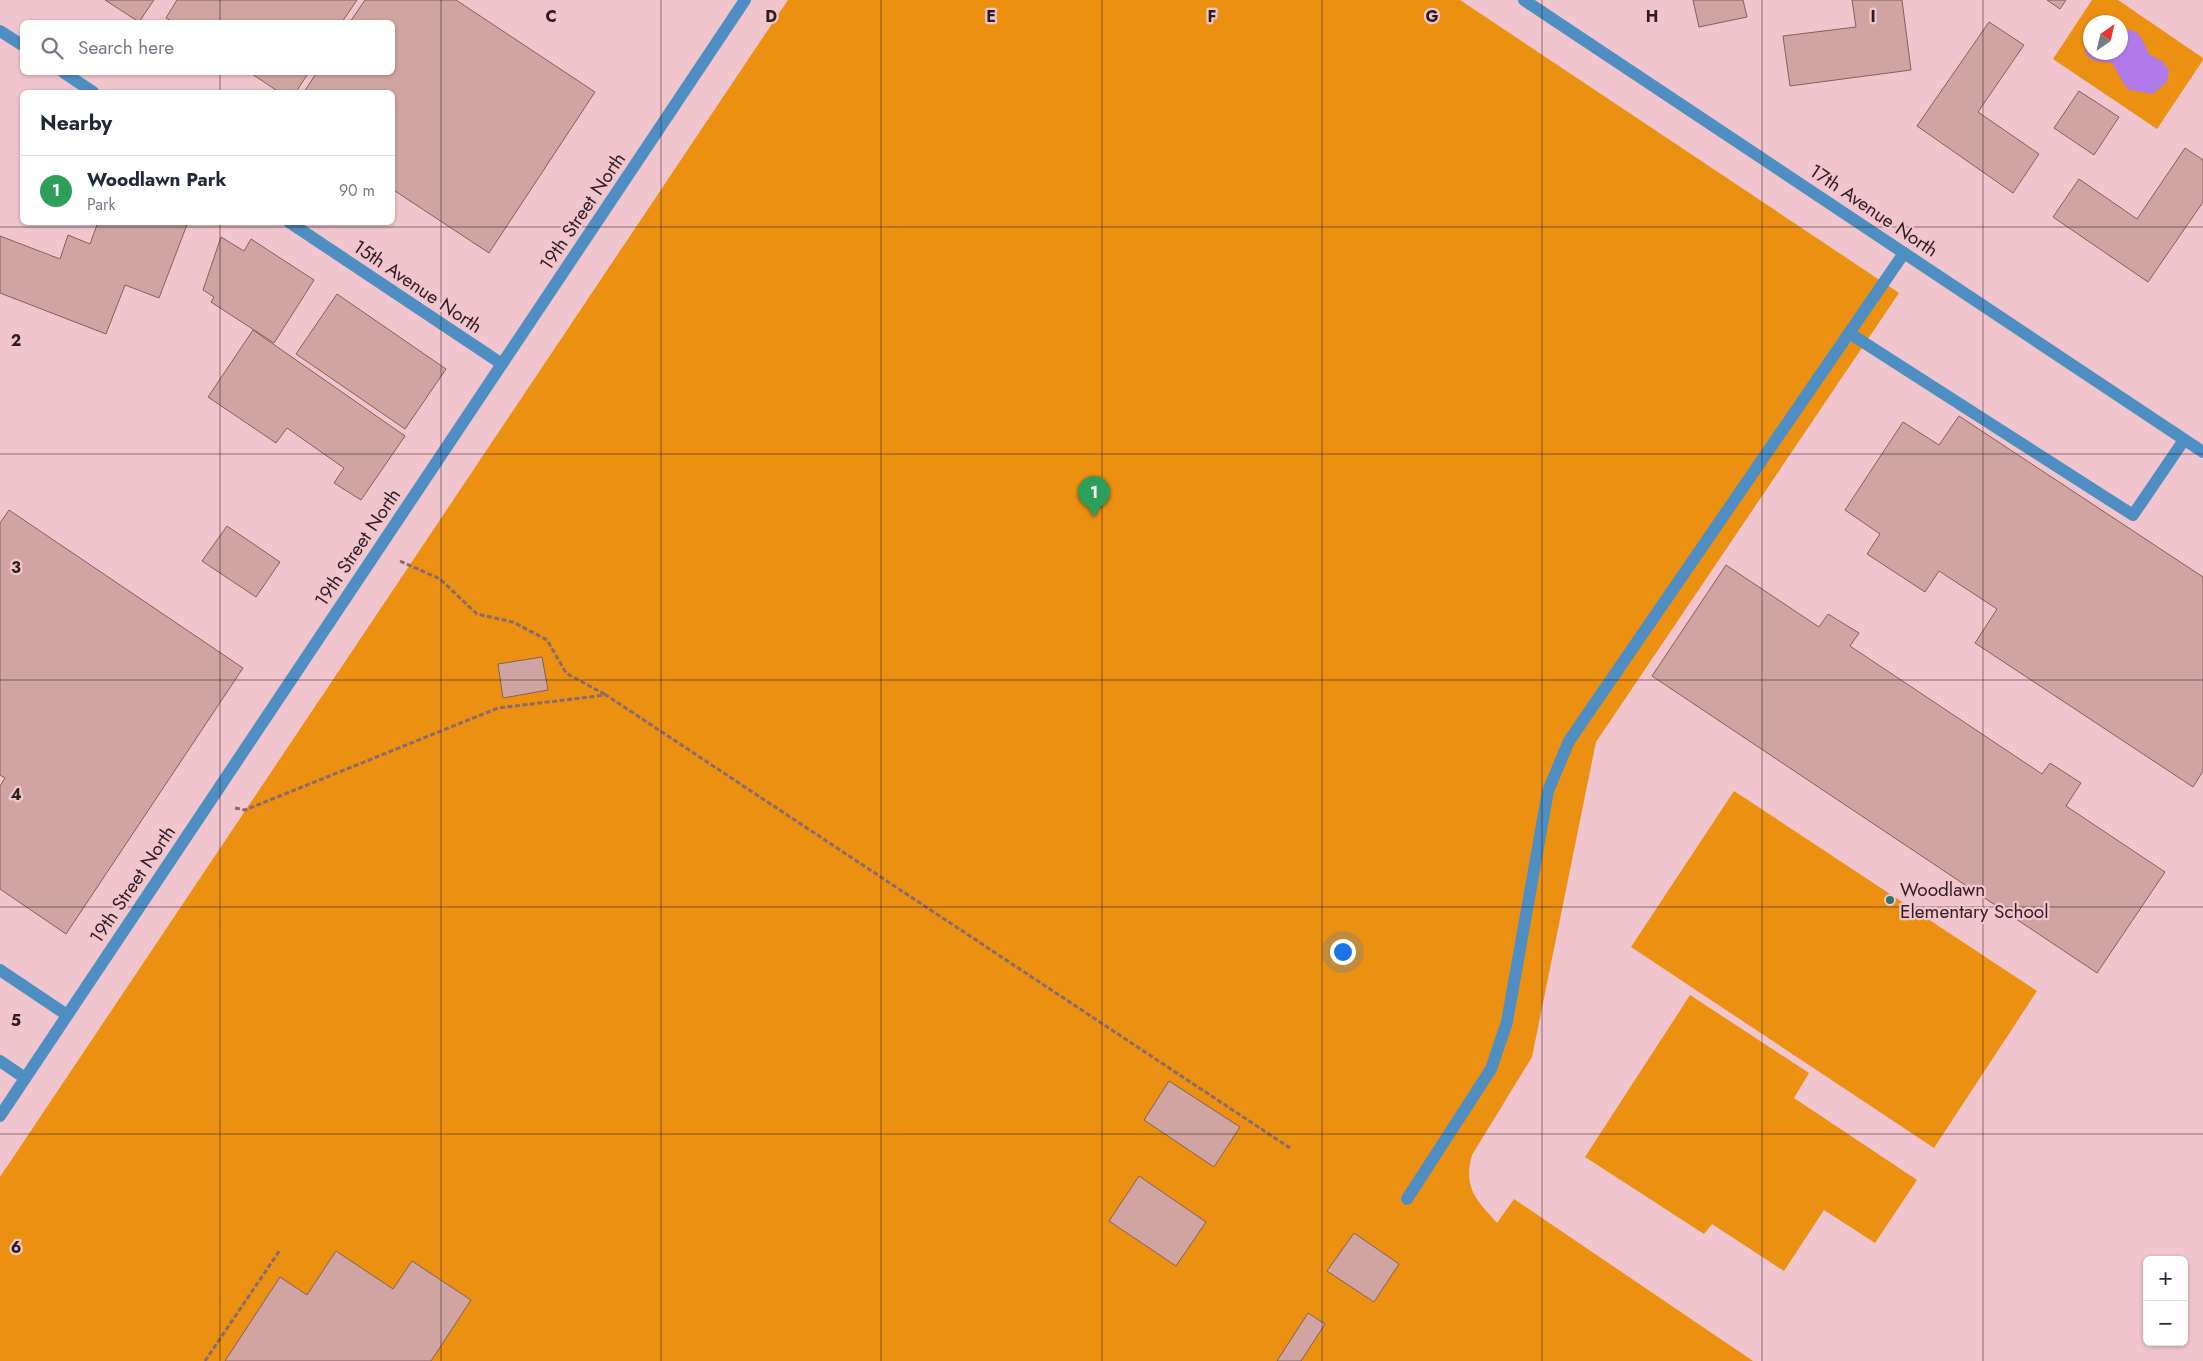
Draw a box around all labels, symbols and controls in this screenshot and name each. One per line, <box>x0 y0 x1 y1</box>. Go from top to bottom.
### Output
text: C <box>545 5 557 28</box>
text: D <box>765 5 777 28</box>
text: E <box>986 5 996 28</box>
text: F <box>1208 5 1216 28</box>
text: G <box>1425 5 1439 28</box>
text: H <box>1646 5 1658 28</box>
text: I <box>1870 5 1876 28</box>
north arrow <box>2083 15 2128 60</box>
search box <box>20 20 395 75</box>
icon: search <box>38 34 66 62</box>
text: Search here <box>78 34 174 61</box>
text: Nearby <box>40 108 112 138</box>
street label: 19th Street North <box>533 147 632 276</box>
street label: 17th Avenue North <box>1804 157 1943 263</box>
text: Woodlawn Park <box>87 166 227 193</box>
text: 1 <box>52 179 60 202</box>
text: 90 m <box>339 179 375 202</box>
text: Park <box>87 193 116 216</box>
street label: 15th Avenue North <box>348 233 488 340</box>
text: 2 <box>11 329 21 352</box>
pin: 1 <box>1078 476 1110 517</box>
street label: 19th Street North <box>308 483 407 612</box>
text: 3 <box>11 556 21 579</box>
text: 4 <box>10 783 22 806</box>
street label: 19th Street North <box>83 820 182 949</box>
place label: Woodlawn Elementary School <box>1900 876 2049 925</box>
marker: Woodlawn Elementary School <box>1884 894 1896 906</box>
your location <box>1330 939 1356 965</box>
text: 5 <box>11 1009 21 1032</box>
text: 6 <box>11 1236 21 1259</box>
map controls <box>2143 1256 2188 1346</box>
button: + <box>2143 1256 2188 1301</box>
button: − <box>2143 1301 2188 1346</box>

